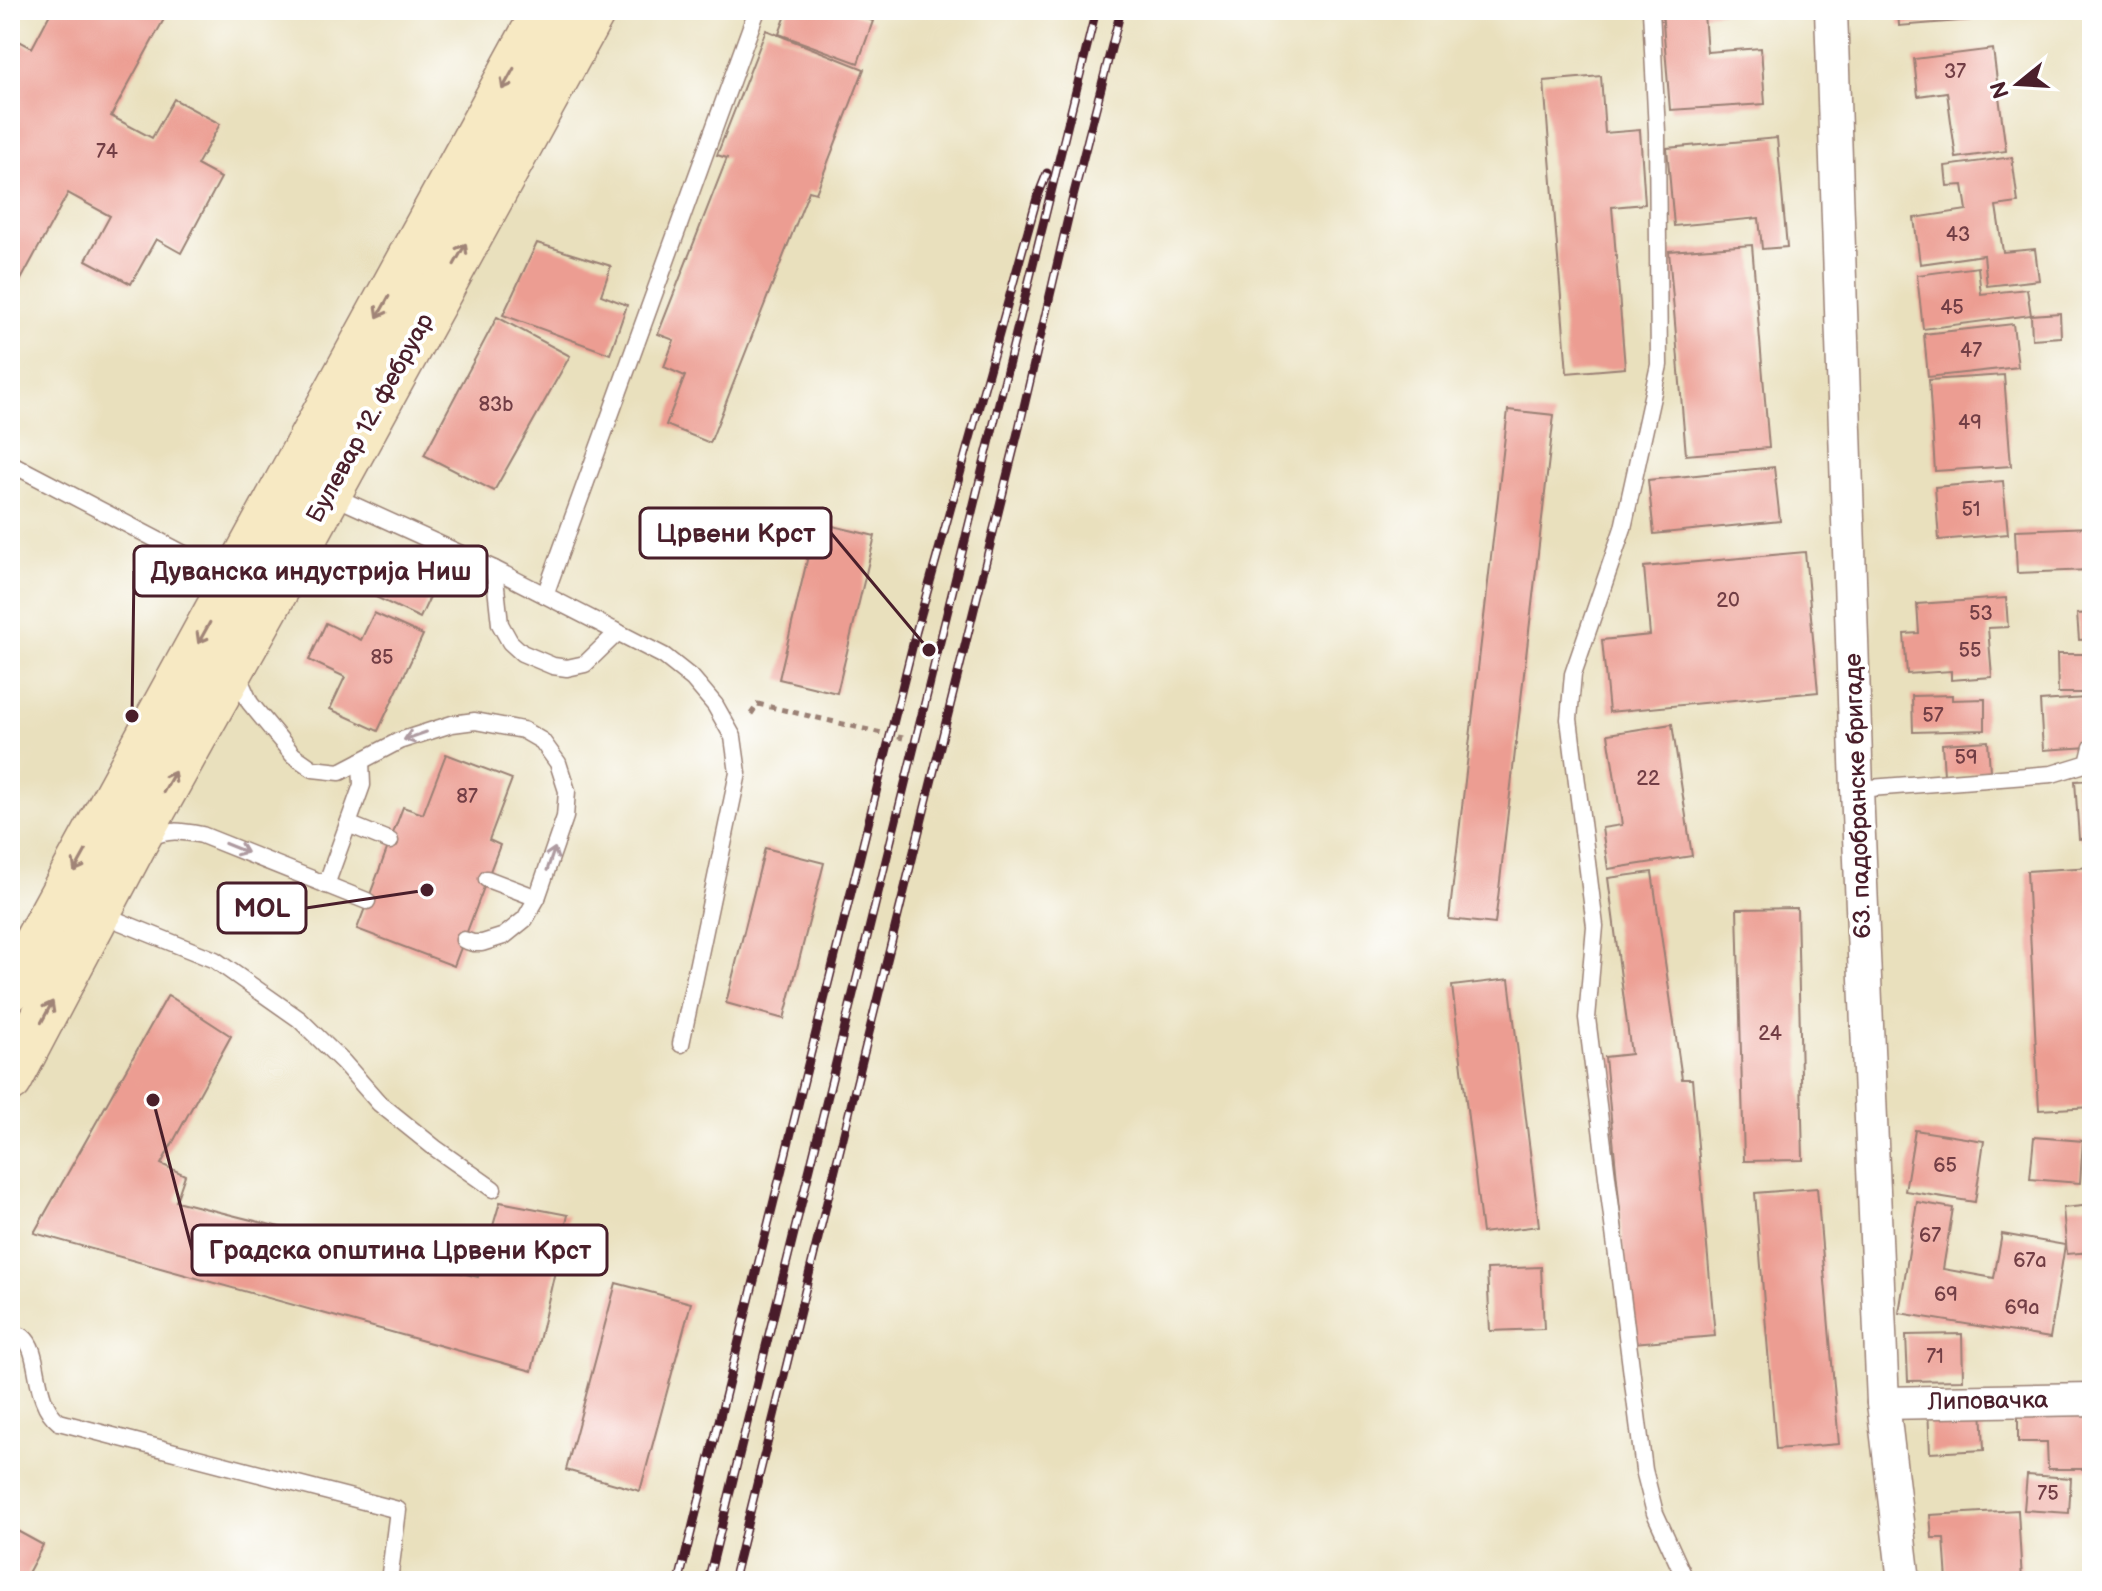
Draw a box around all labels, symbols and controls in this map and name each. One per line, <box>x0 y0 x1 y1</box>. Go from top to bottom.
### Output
north arrow <box>1978 44 2058 124</box>
house number: 37 <box>1944 60 1966 84</box>
one-way arrow <box>499 66 515 90</box>
text: N <box>1985 78 2016 102</box>
house number: 74 <box>96 140 118 164</box>
house number: 43 <box>1946 223 1970 247</box>
one-way arrow <box>453 243 469 266</box>
one-way arrow <box>375 295 391 318</box>
house number: 45 <box>1940 296 1964 320</box>
street label: Булевар 12. фебруар <box>300 308 440 528</box>
house number: 47 <box>1960 339 1982 363</box>
house number: 83b <box>478 393 514 417</box>
house number: 49 <box>1958 411 1982 435</box>
house number: 51 <box>1961 498 1981 522</box>
callout: Црвени Крст <box>640 508 831 558</box>
text: Црвени Крст <box>656 519 816 550</box>
callout: Дуванска индустрија Ниш <box>134 546 487 596</box>
text: Дуванска индустрија Ниш <box>151 557 471 588</box>
house number: 20 <box>1716 589 1740 613</box>
house number: 53 <box>1969 602 1993 626</box>
one-way arrow <box>196 621 212 644</box>
house number: 55 <box>1959 639 1981 663</box>
house number: 85 <box>370 646 394 670</box>
street label: 63. падобранске бригаде <box>1839 653 1877 939</box>
house number: 57 <box>1922 704 1944 728</box>
one-way arrow <box>403 730 428 745</box>
house number: 59 <box>1954 746 1978 770</box>
house number: 22 <box>1636 767 1660 791</box>
one-way arrow <box>162 771 178 794</box>
house number: 87 <box>456 785 478 809</box>
one-way arrow <box>223 842 248 857</box>
one-way arrow <box>544 847 559 872</box>
one-way arrow <box>71 849 87 872</box>
callout: MOL <box>218 883 306 933</box>
text: MOL <box>234 894 290 925</box>
one-way arrow <box>40 1000 55 1024</box>
house number: 24 <box>1758 1022 1782 1046</box>
house number: 65 <box>1933 1154 1957 1178</box>
house number: 67 <box>1919 1224 1941 1248</box>
callout: Градска општина Црвени Крст <box>192 1225 607 1275</box>
text: Градска општина Црвени Крст <box>209 1236 592 1267</box>
house number: 67a <box>2013 1249 2047 1273</box>
house number: 69 <box>1934 1283 1958 1307</box>
house number: 69a <box>2004 1296 2040 1320</box>
house number: 71 <box>1926 1345 1944 1369</box>
street label: Липовачка <box>1926 1385 2049 1417</box>
house number: 75 <box>2037 1482 2059 1506</box>

